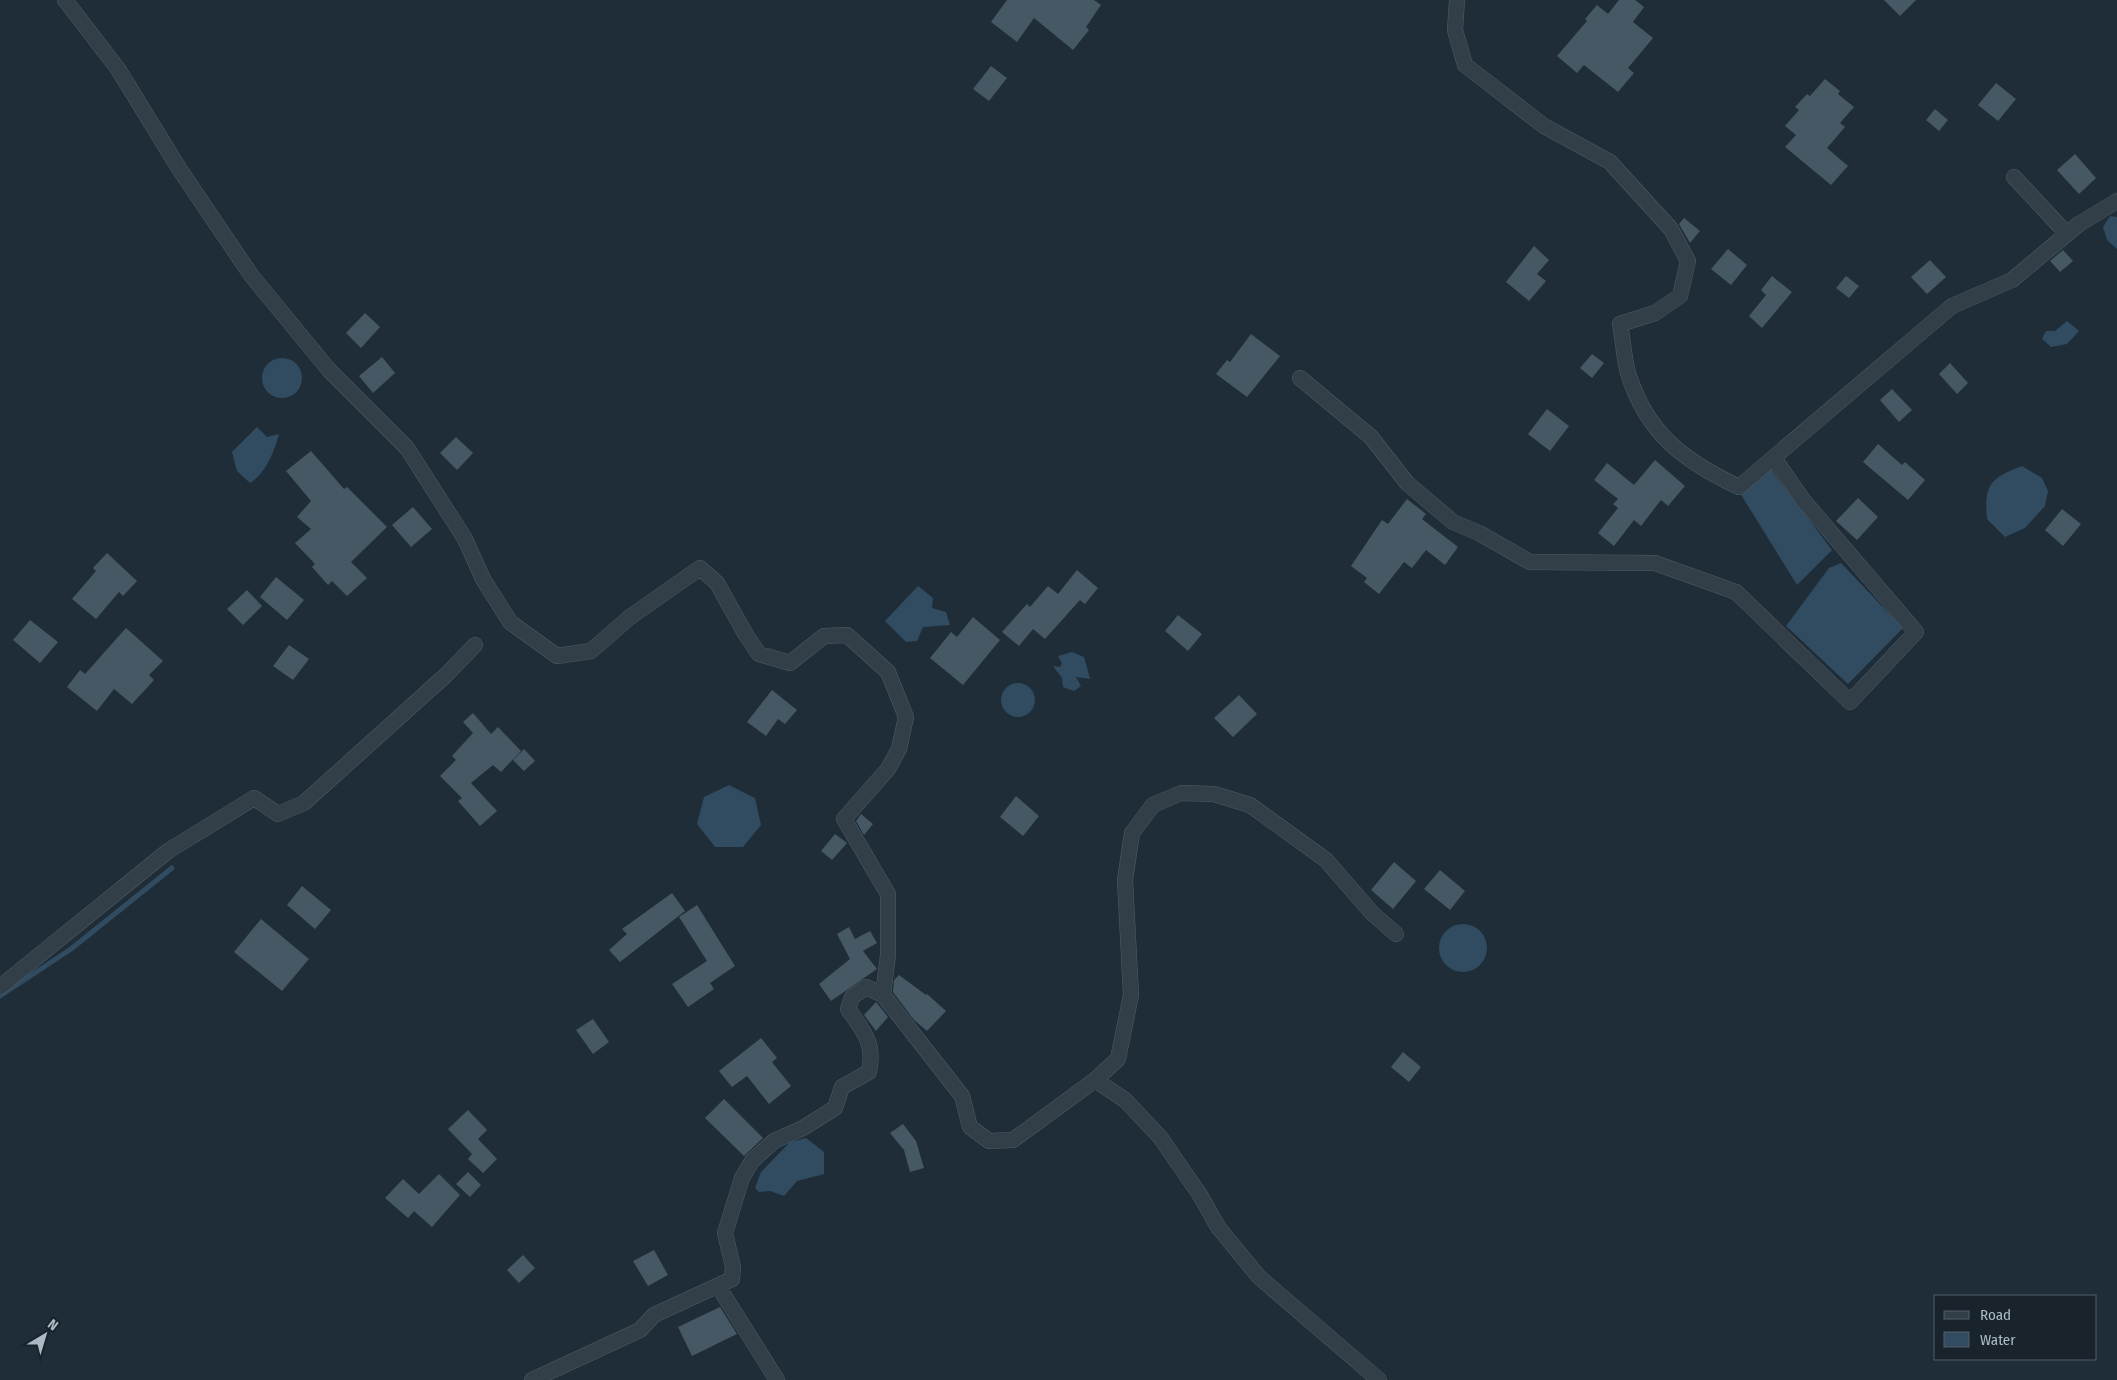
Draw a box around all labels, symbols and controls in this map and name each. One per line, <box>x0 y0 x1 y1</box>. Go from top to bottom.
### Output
legend <box>1934 1295 2097 1360</box>
text: Road <box>1980 1306 2011 1324</box>
north arrow <box>20 1310 70 1360</box>
text: N <box>44 1316 61 1334</box>
text: Water <box>1980 1331 2016 1349</box>

